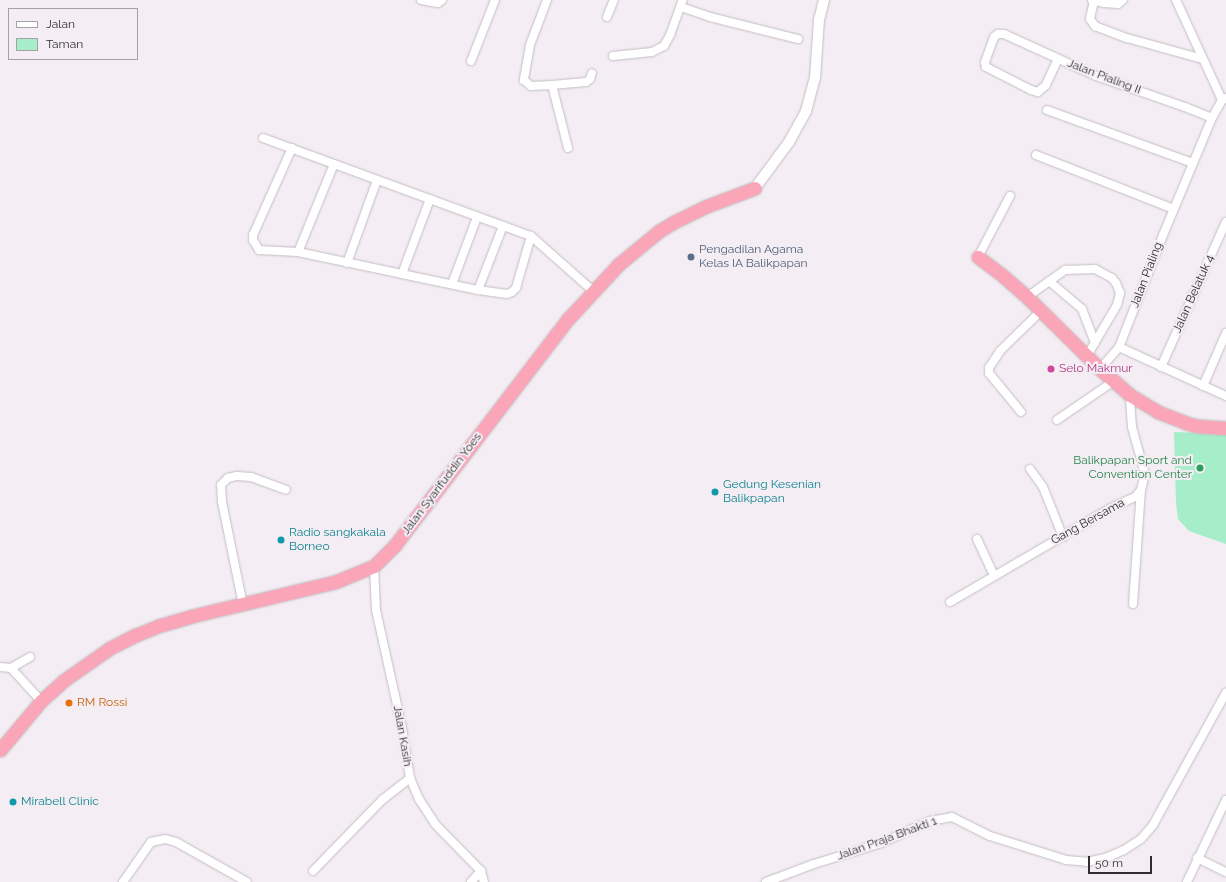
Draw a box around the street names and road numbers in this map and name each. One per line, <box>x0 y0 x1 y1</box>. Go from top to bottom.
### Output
street label: Jalan Pialing II <box>1065 56 1143 98</box>
street label: Jalan Pialing <box>1128 240 1166 310</box>
street label: Jalan Belatuk 4 <box>1170 253 1218 335</box>
street label: Jalan Syarifuddin Yoes <box>399 430 485 538</box>
street label: Gang Bersama <box>1049 496 1127 548</box>
street label: Jalan Kasih <box>390 704 414 768</box>
street label: Jalan Praja Bhakti 1 <box>835 814 939 864</box>

